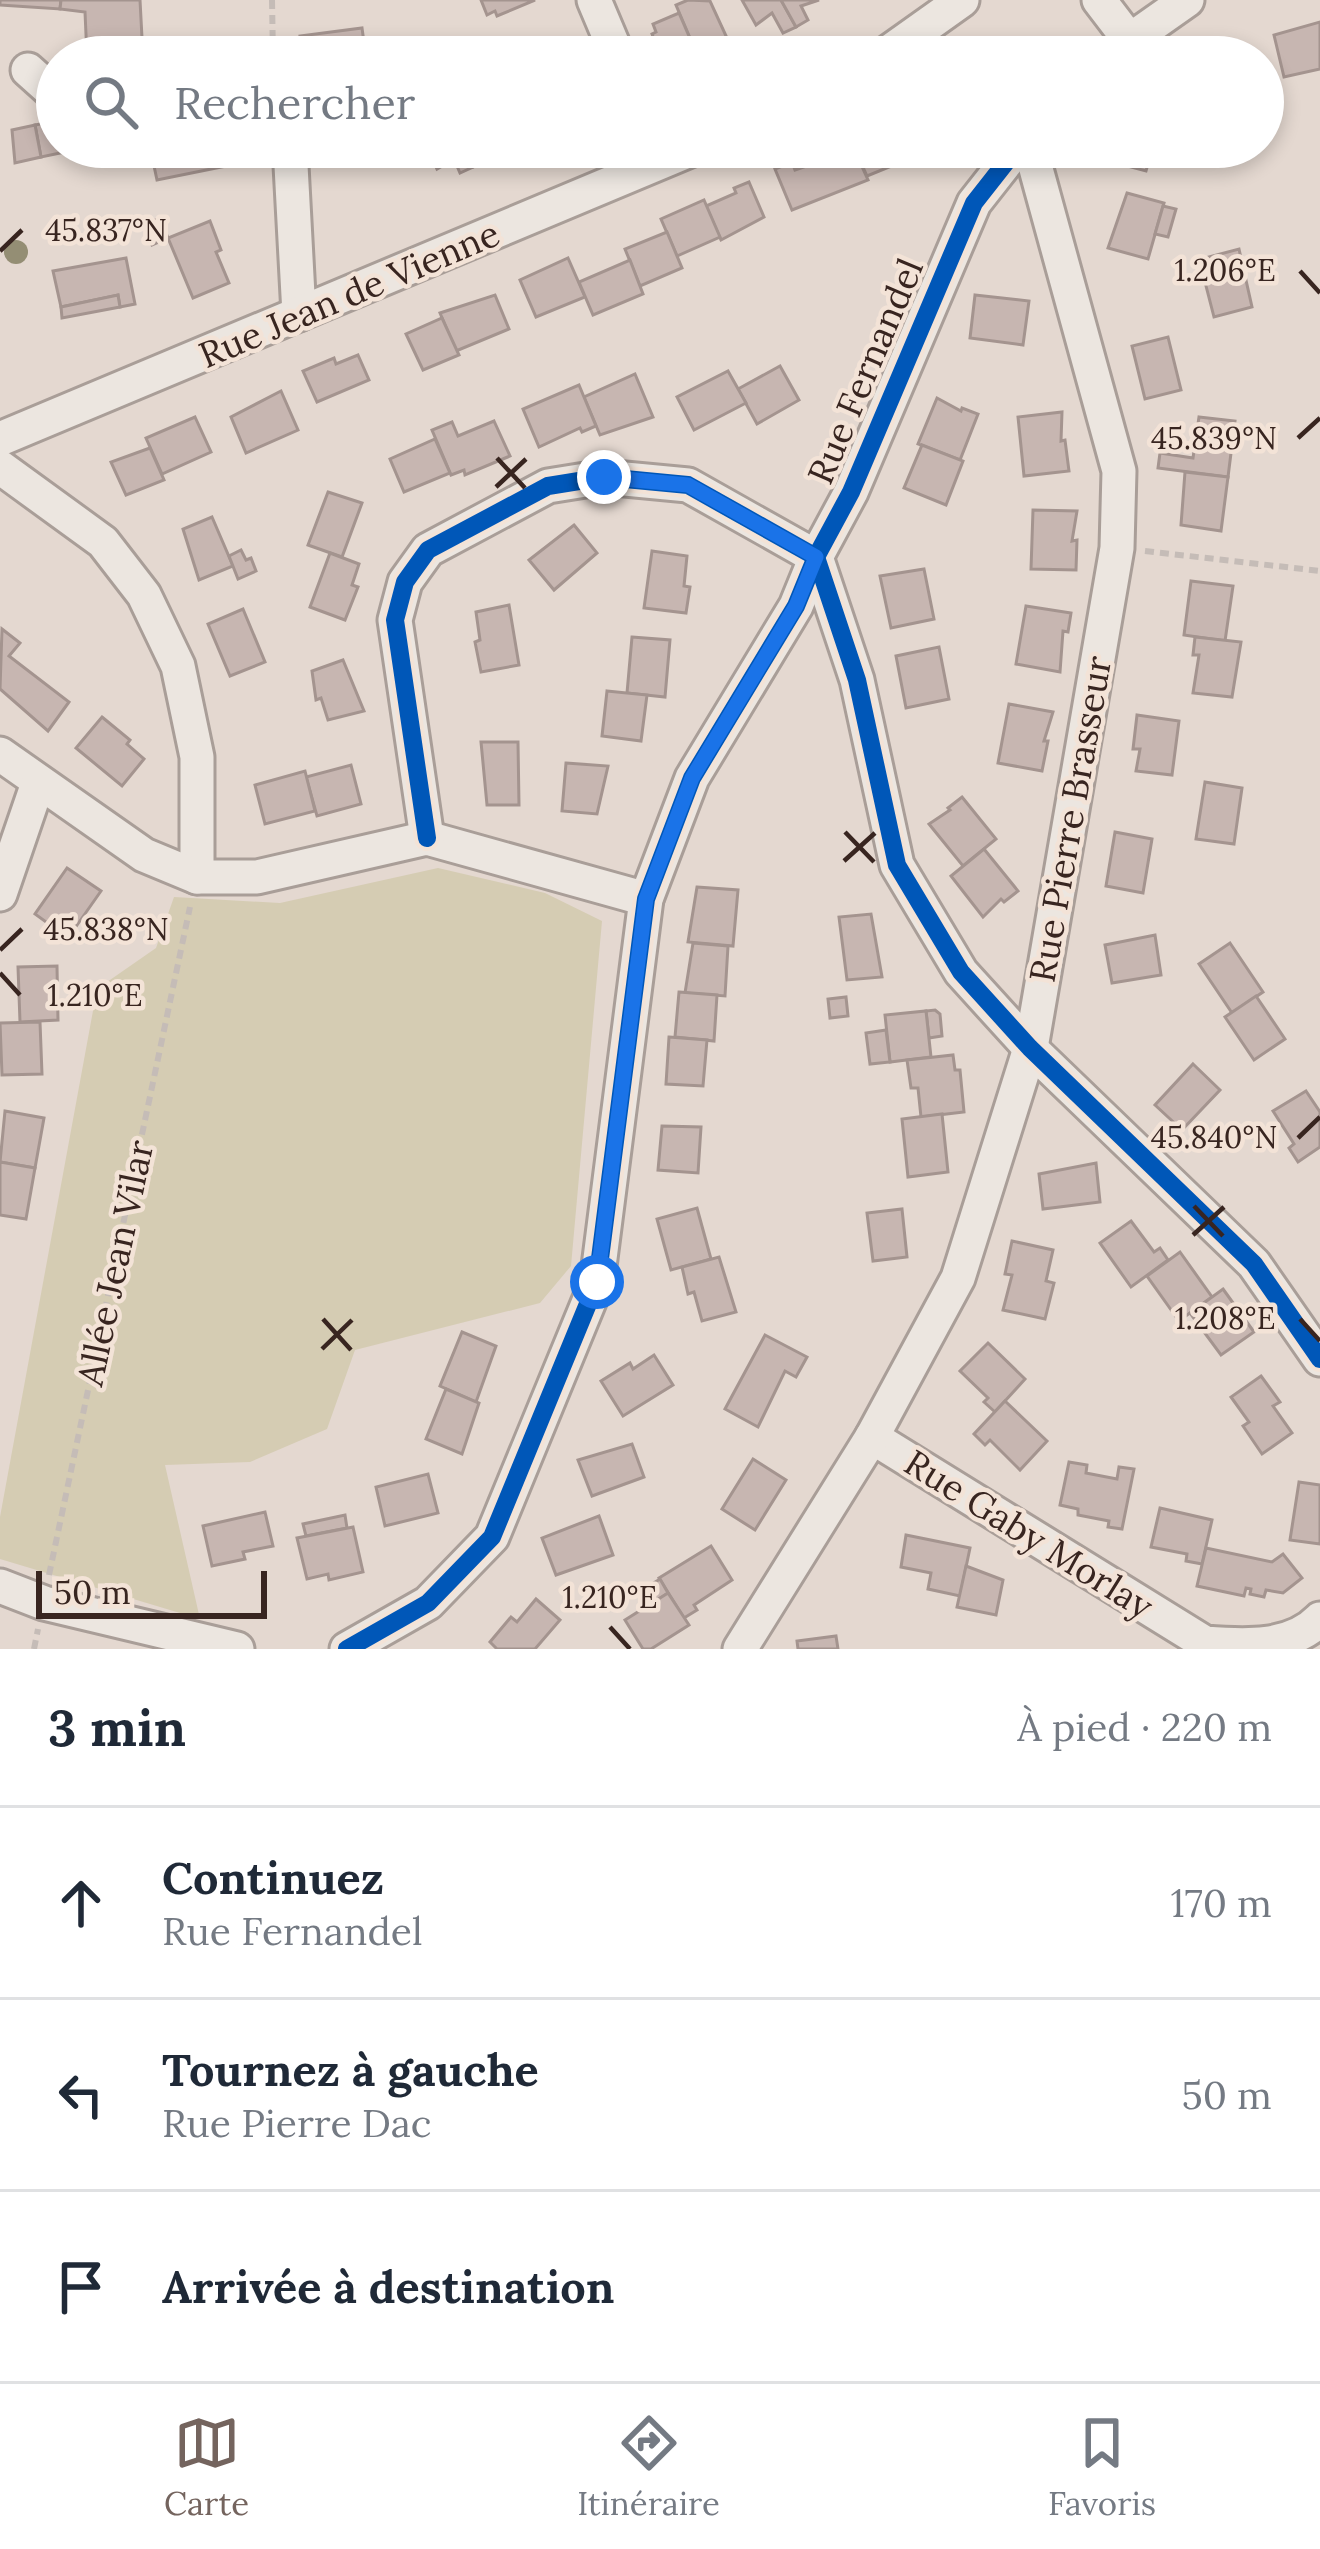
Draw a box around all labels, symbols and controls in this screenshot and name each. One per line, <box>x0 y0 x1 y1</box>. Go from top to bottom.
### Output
search box <box>36 36 1284 168</box>
icon: search <box>78 69 144 135</box>
text: Rechercher <box>174 74 415 131</box>
street label: Rue Jean de Vienne <box>192 210 506 378</box>
text: 45.837°N <box>45 211 167 249</box>
street label: Rue Fernandel <box>797 251 933 491</box>
text: 1.206°E <box>1174 251 1276 289</box>
text: 45.839°N <box>1151 419 1277 457</box>
route end <box>577 450 631 504</box>
street label: Rue Pierre Brasseur <box>1019 652 1121 986</box>
text: 45.838°N <box>43 910 169 948</box>
text: 1.210°E <box>48 976 142 1014</box>
text: 45.840°N <box>1151 1118 1277 1156</box>
street label: Allée Jean Vilar <box>66 1136 164 1391</box>
route start <box>570 1255 624 1309</box>
text: 1.208°E <box>1175 1299 1275 1337</box>
street label: Rue Gaby Morlay <box>896 1439 1162 1629</box>
scale bar <box>36 1565 267 1618</box>
text: 50 m <box>54 1571 131 1613</box>
text: 1.210°E <box>563 1578 657 1616</box>
text: 3 min <box>48 1695 186 1760</box>
text: À pied · 220 m <box>1017 1702 1272 1752</box>
text: Continuez <box>162 1849 384 1906</box>
icon: ahead <box>48 1870 114 1936</box>
text: 170 m <box>1170 1878 1272 1928</box>
text: Rue Fernandel <box>162 1906 423 1956</box>
text: Tournez à gauche <box>162 2041 539 2098</box>
icon: left <box>48 2062 114 2128</box>
text: 50 m <box>1181 2070 1272 2120</box>
text: Rue Pierre Dac <box>162 2098 432 2148</box>
icon: arrive <box>48 2254 114 2320</box>
text: Arrivée à destination <box>162 2258 615 2315</box>
tab: Carte <box>164 2410 249 2524</box>
tab: Itinéraire <box>577 2410 720 2524</box>
tab: Favoris <box>1048 2410 1156 2524</box>

